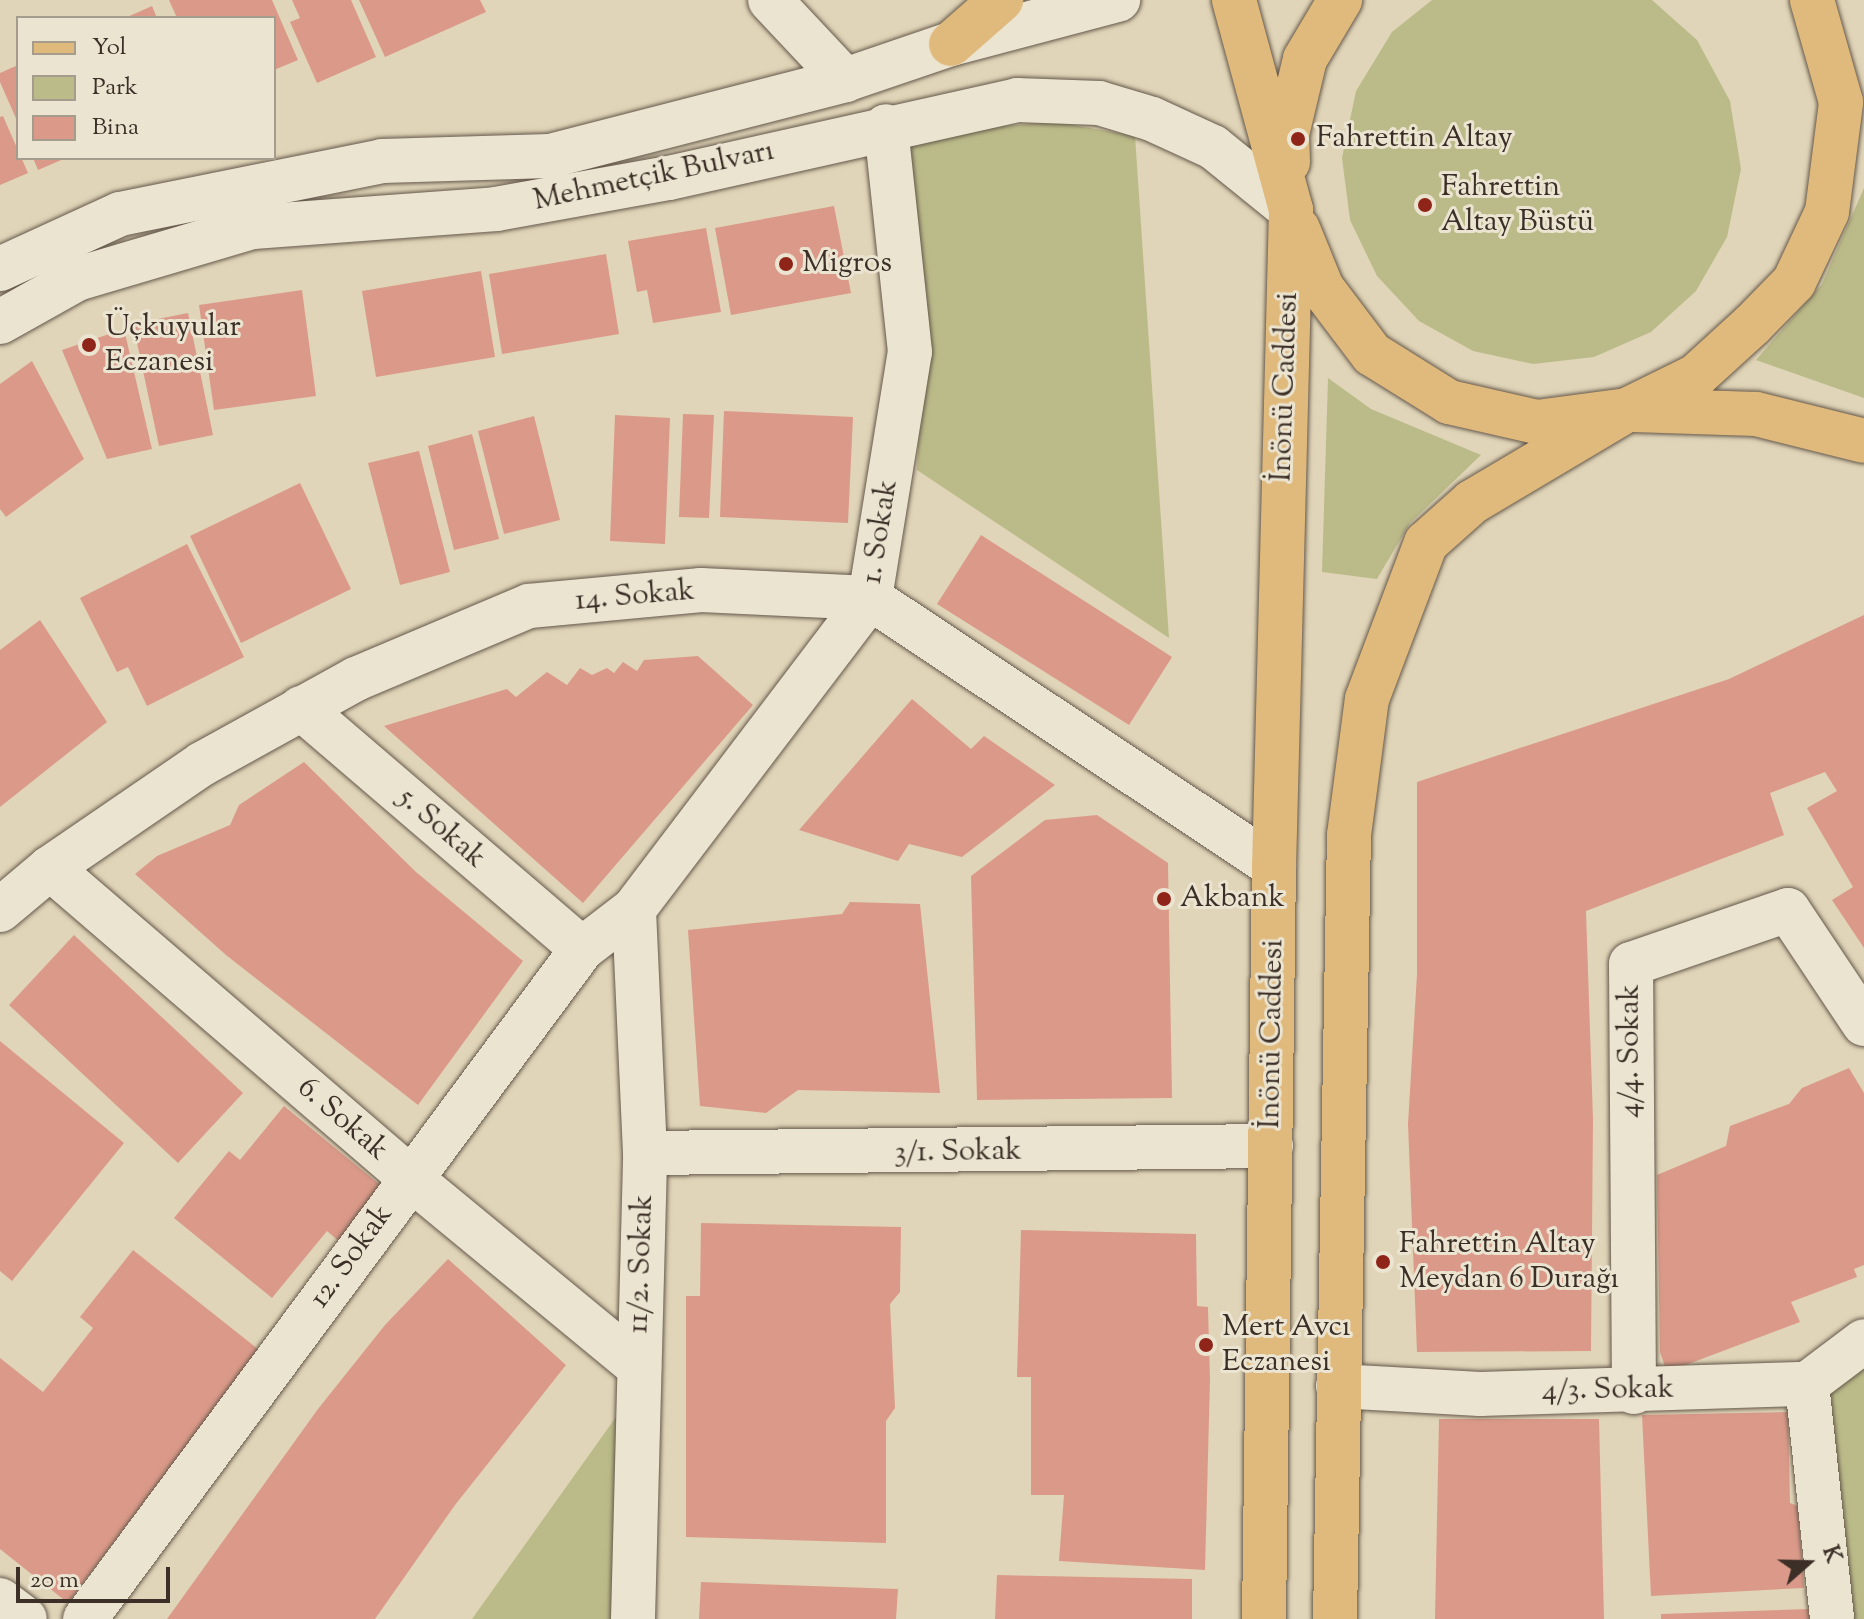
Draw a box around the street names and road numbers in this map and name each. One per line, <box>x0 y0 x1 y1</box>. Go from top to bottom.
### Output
street label: Mehmetçik Bulvarı <box>530 134 778 220</box>
street label: İnönü Caddesi <box>1265 292 1307 482</box>
street label: 1. Sokak <box>855 477 907 587</box>
street label: 14. Sokak <box>574 574 696 620</box>
street label: 5. Sokak <box>390 781 492 877</box>
street label: İnönü Caddesi <box>1253 939 1293 1129</box>
street label: 4/4. Sokak <box>1613 984 1649 1118</box>
street label: 6. Sokak <box>289 1071 395 1169</box>
street label: 3/1. Sokak <box>894 1134 1022 1172</box>
street label: 11/2. Sokak <box>622 1194 662 1334</box>
street label: 12. Sokak <box>303 1198 401 1316</box>
street label: 4/3. Sokak <box>1542 1372 1674 1410</box>

